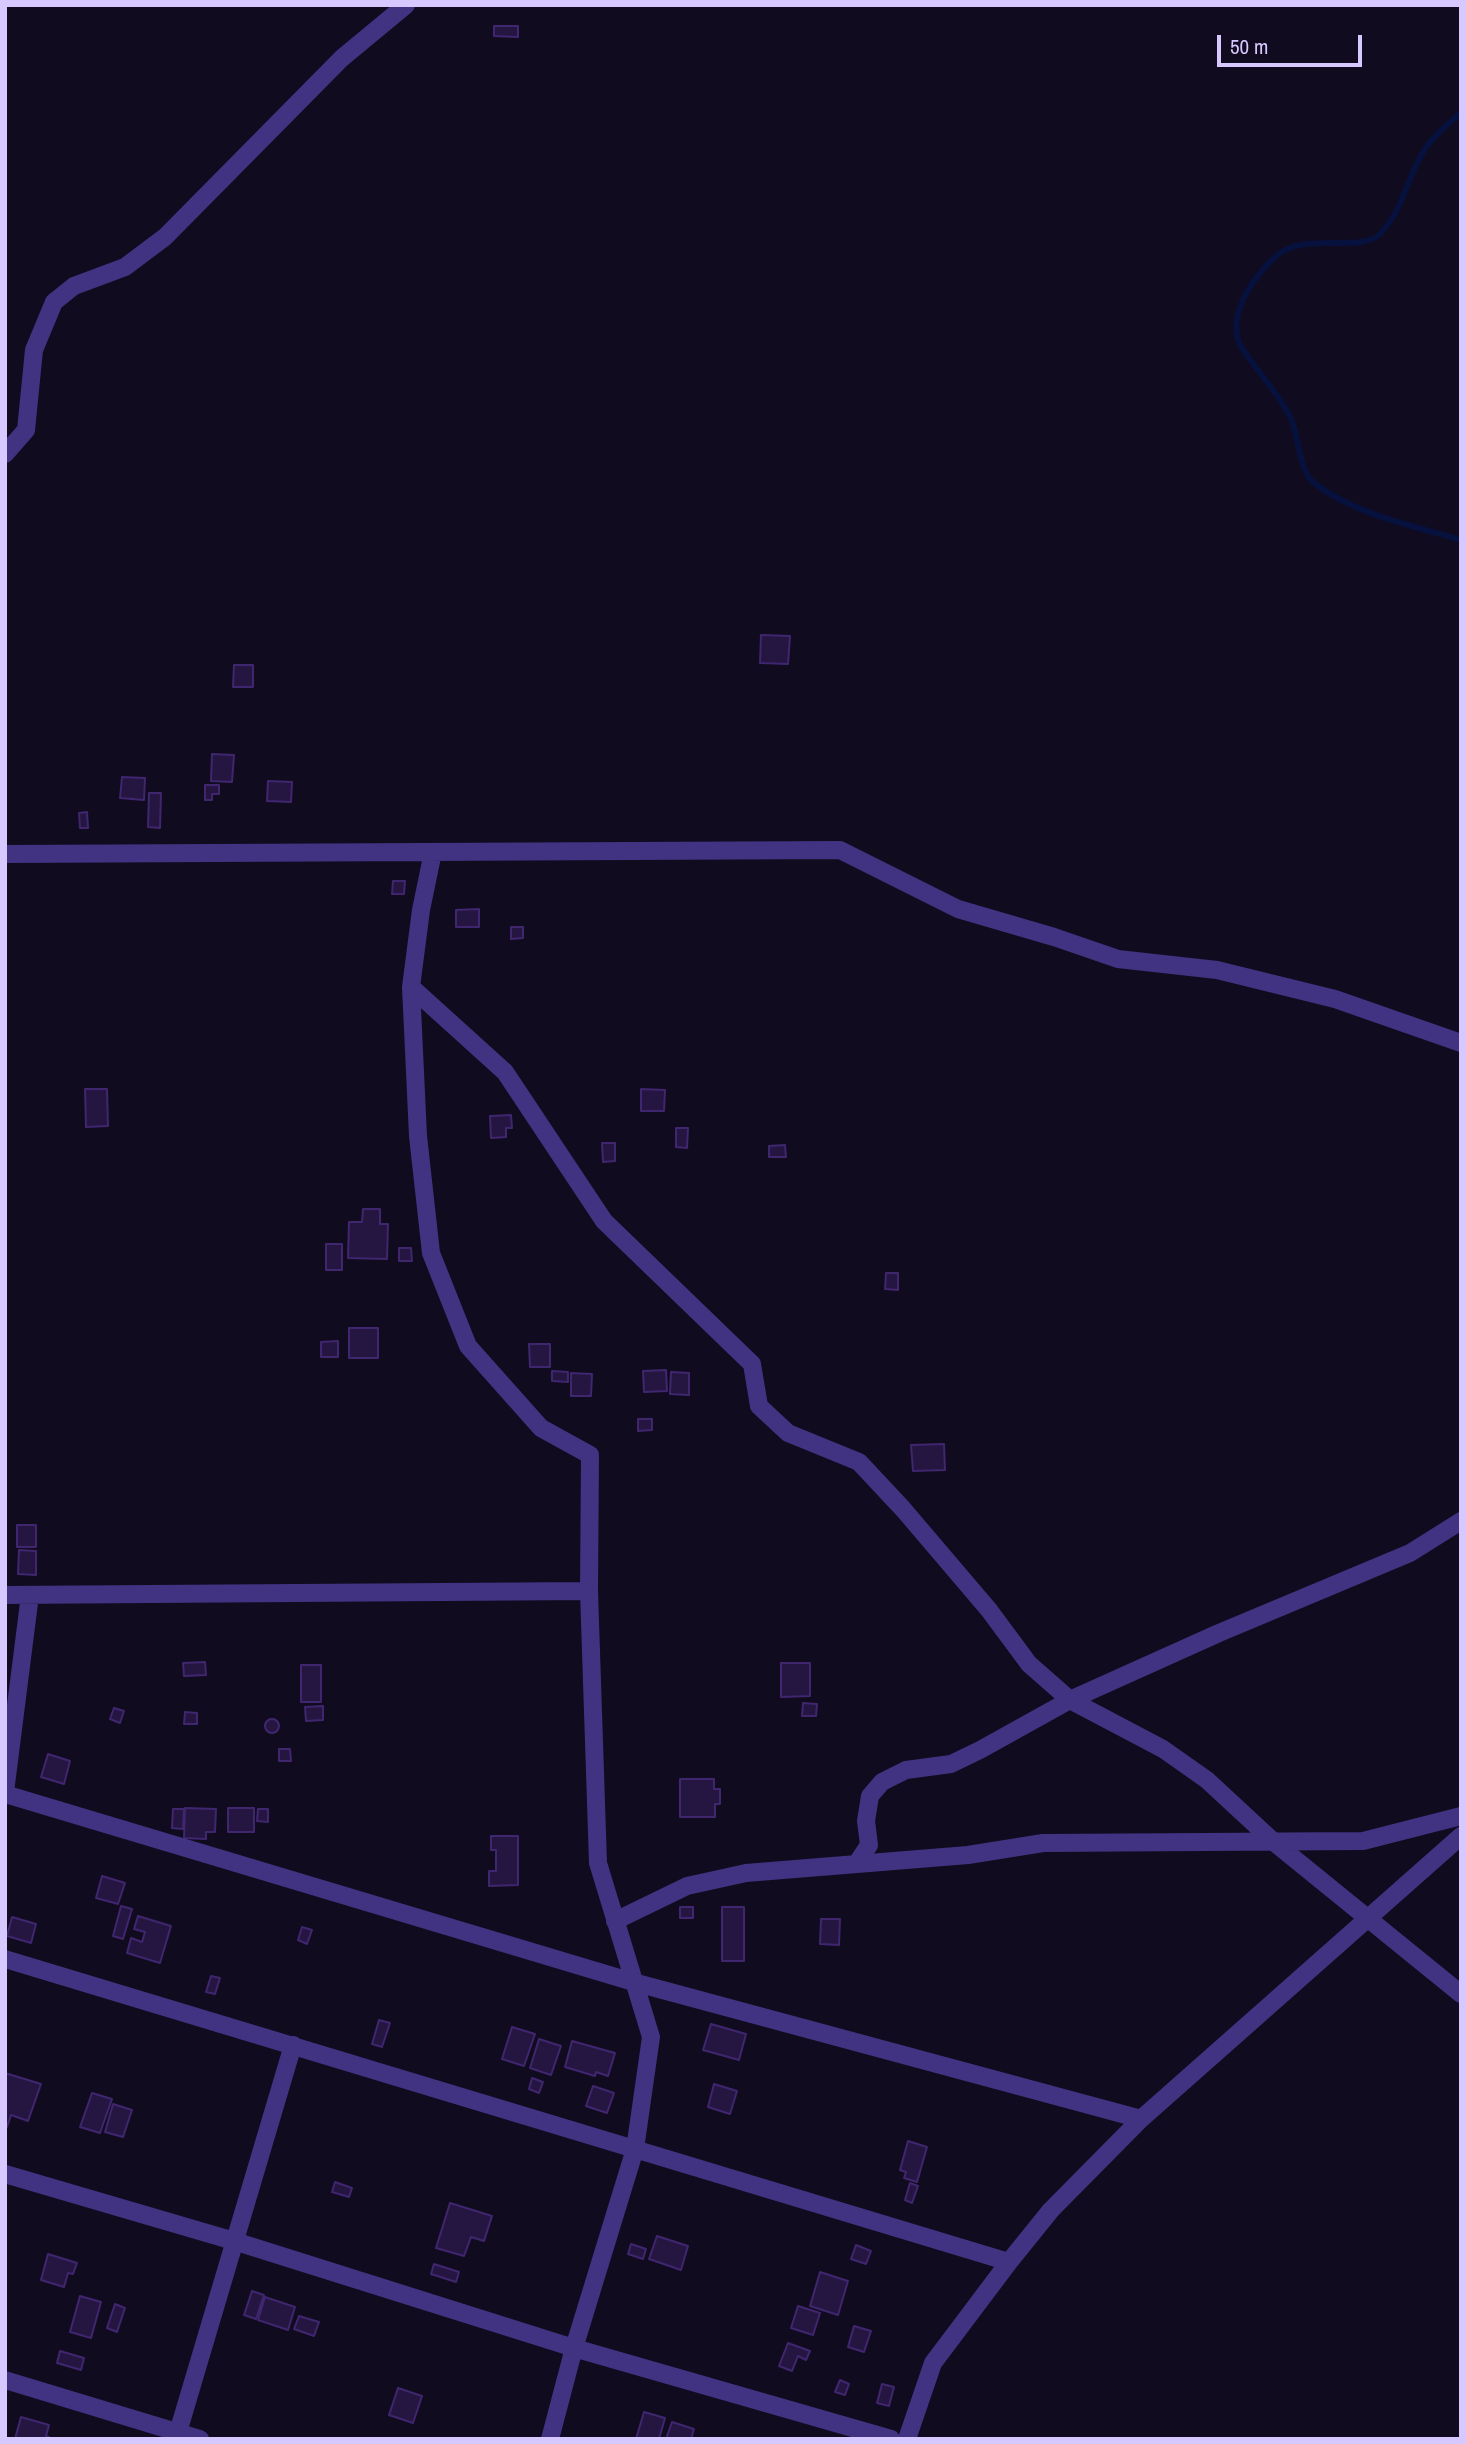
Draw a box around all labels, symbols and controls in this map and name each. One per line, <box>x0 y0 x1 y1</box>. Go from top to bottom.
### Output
scale bar <box>1221 21 1366 65</box>
text: 50 m <box>1230 32 1268 61</box>

